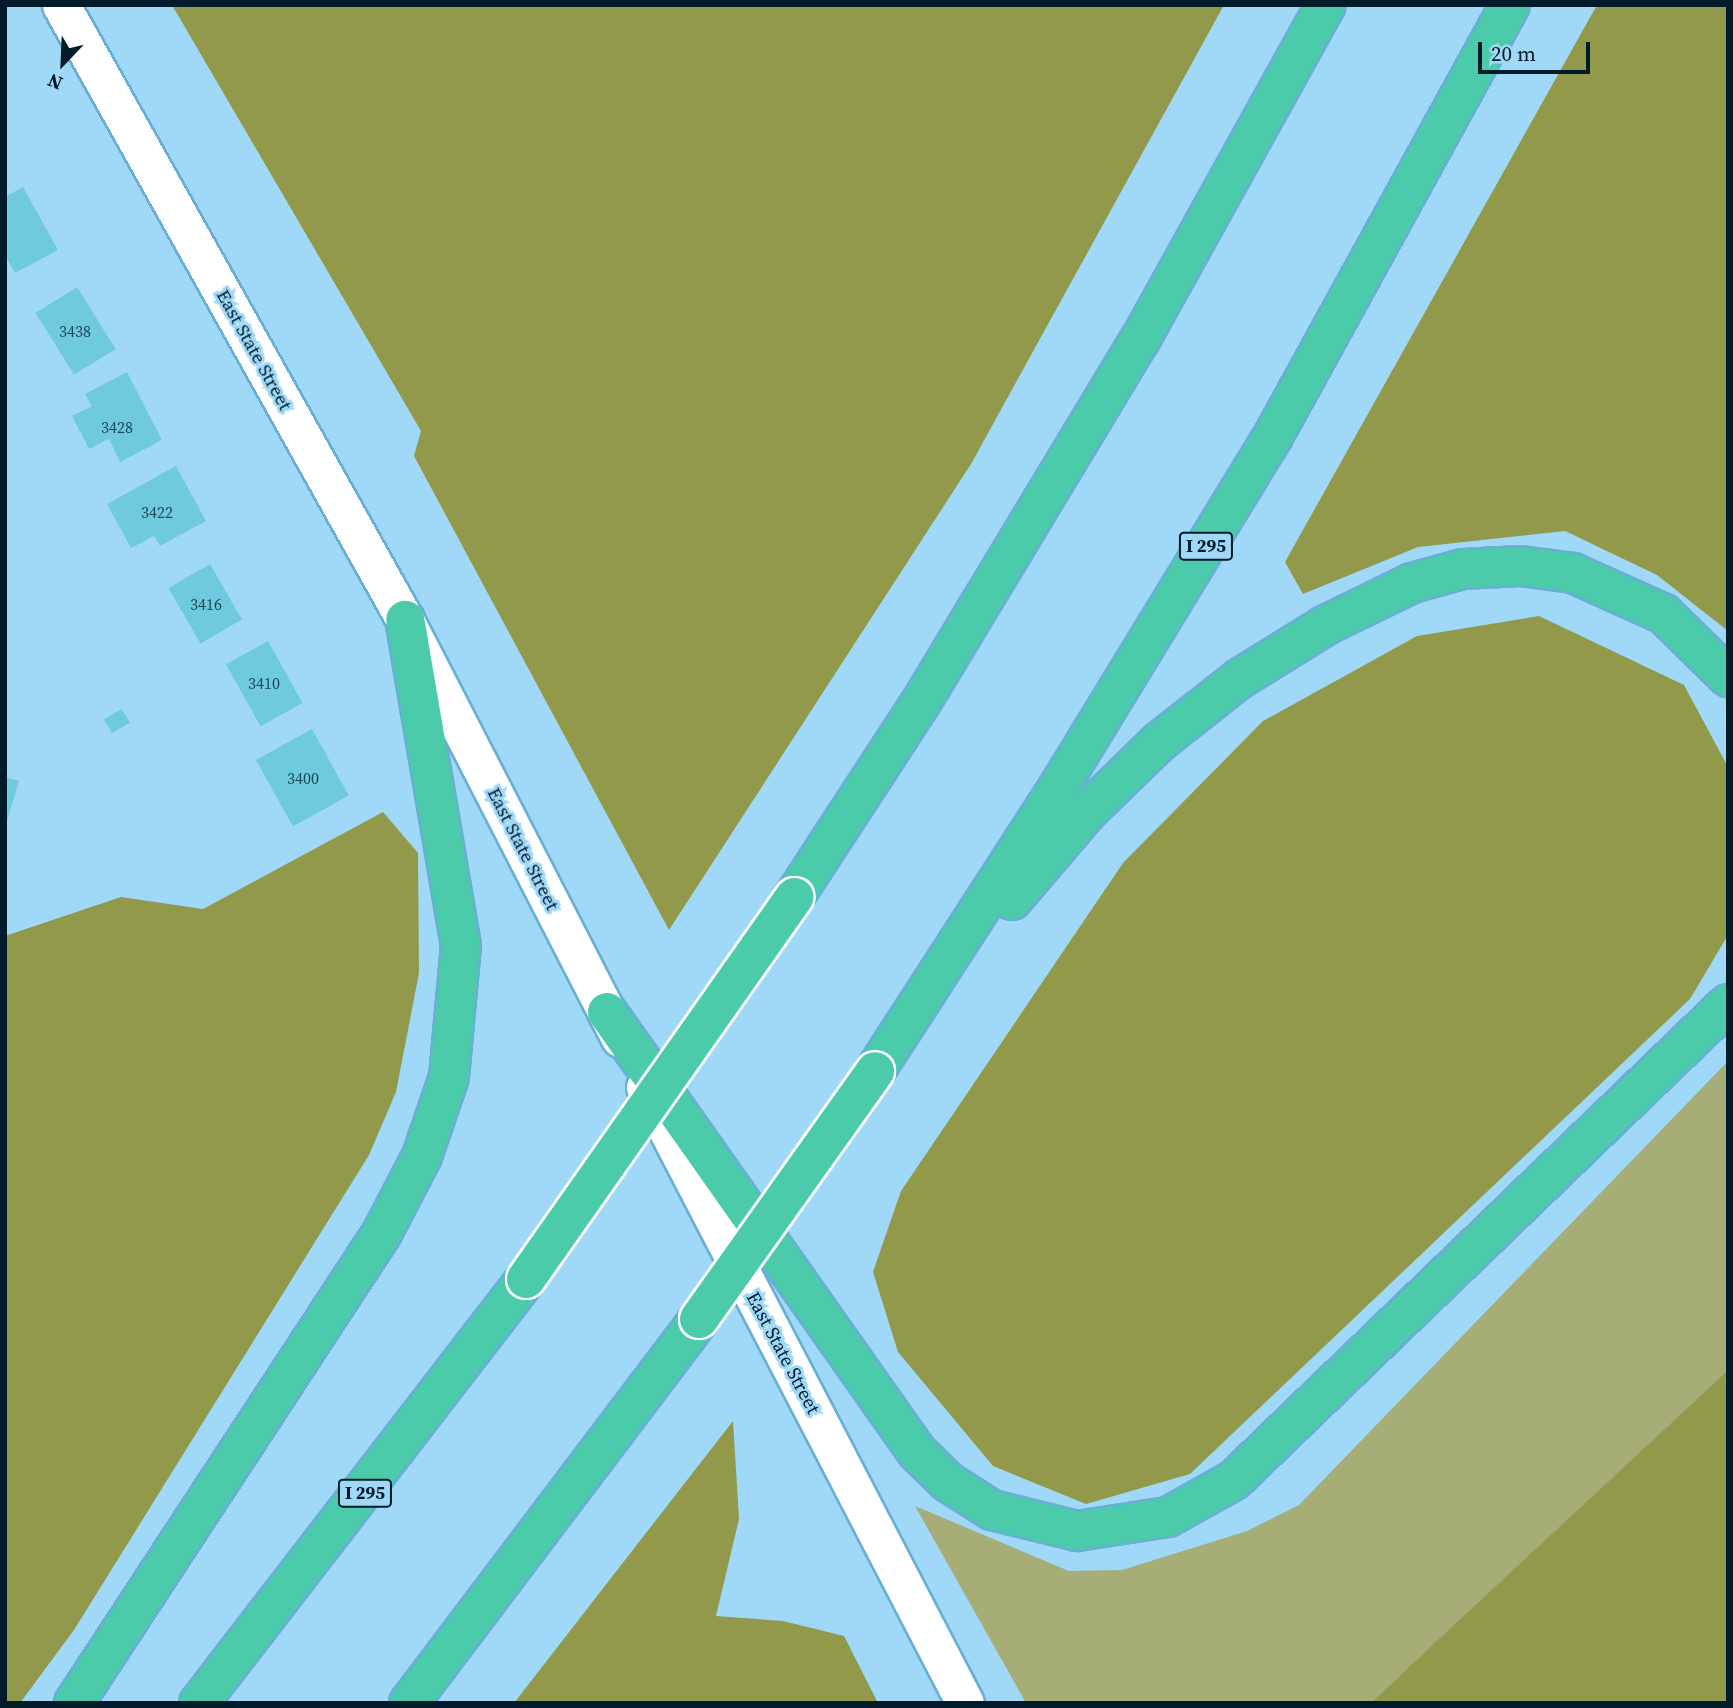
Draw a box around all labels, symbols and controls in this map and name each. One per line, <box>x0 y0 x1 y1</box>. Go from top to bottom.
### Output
north arrow <box>28 28 98 98</box>
scale bar <box>1481 28 1593 72</box>
text: 20 m <box>1491 39 1536 68</box>
text: N <box>43 68 66 97</box>
street label: East State Street <box>211 286 297 414</box>
house number: 3438 <box>59 321 91 341</box>
house number: 3428 <box>101 417 133 437</box>
house number: 3422 <box>141 502 173 522</box>
road number: I 295 <box>1178 532 1234 560</box>
house number: 3416 <box>190 594 222 614</box>
house number: 3410 <box>248 673 280 693</box>
house number: 3400 <box>287 768 319 788</box>
street label: East State Street <box>482 784 564 914</box>
street label: East State Street <box>741 1288 825 1418</box>
road number: I 295 <box>337 1478 393 1508</box>

